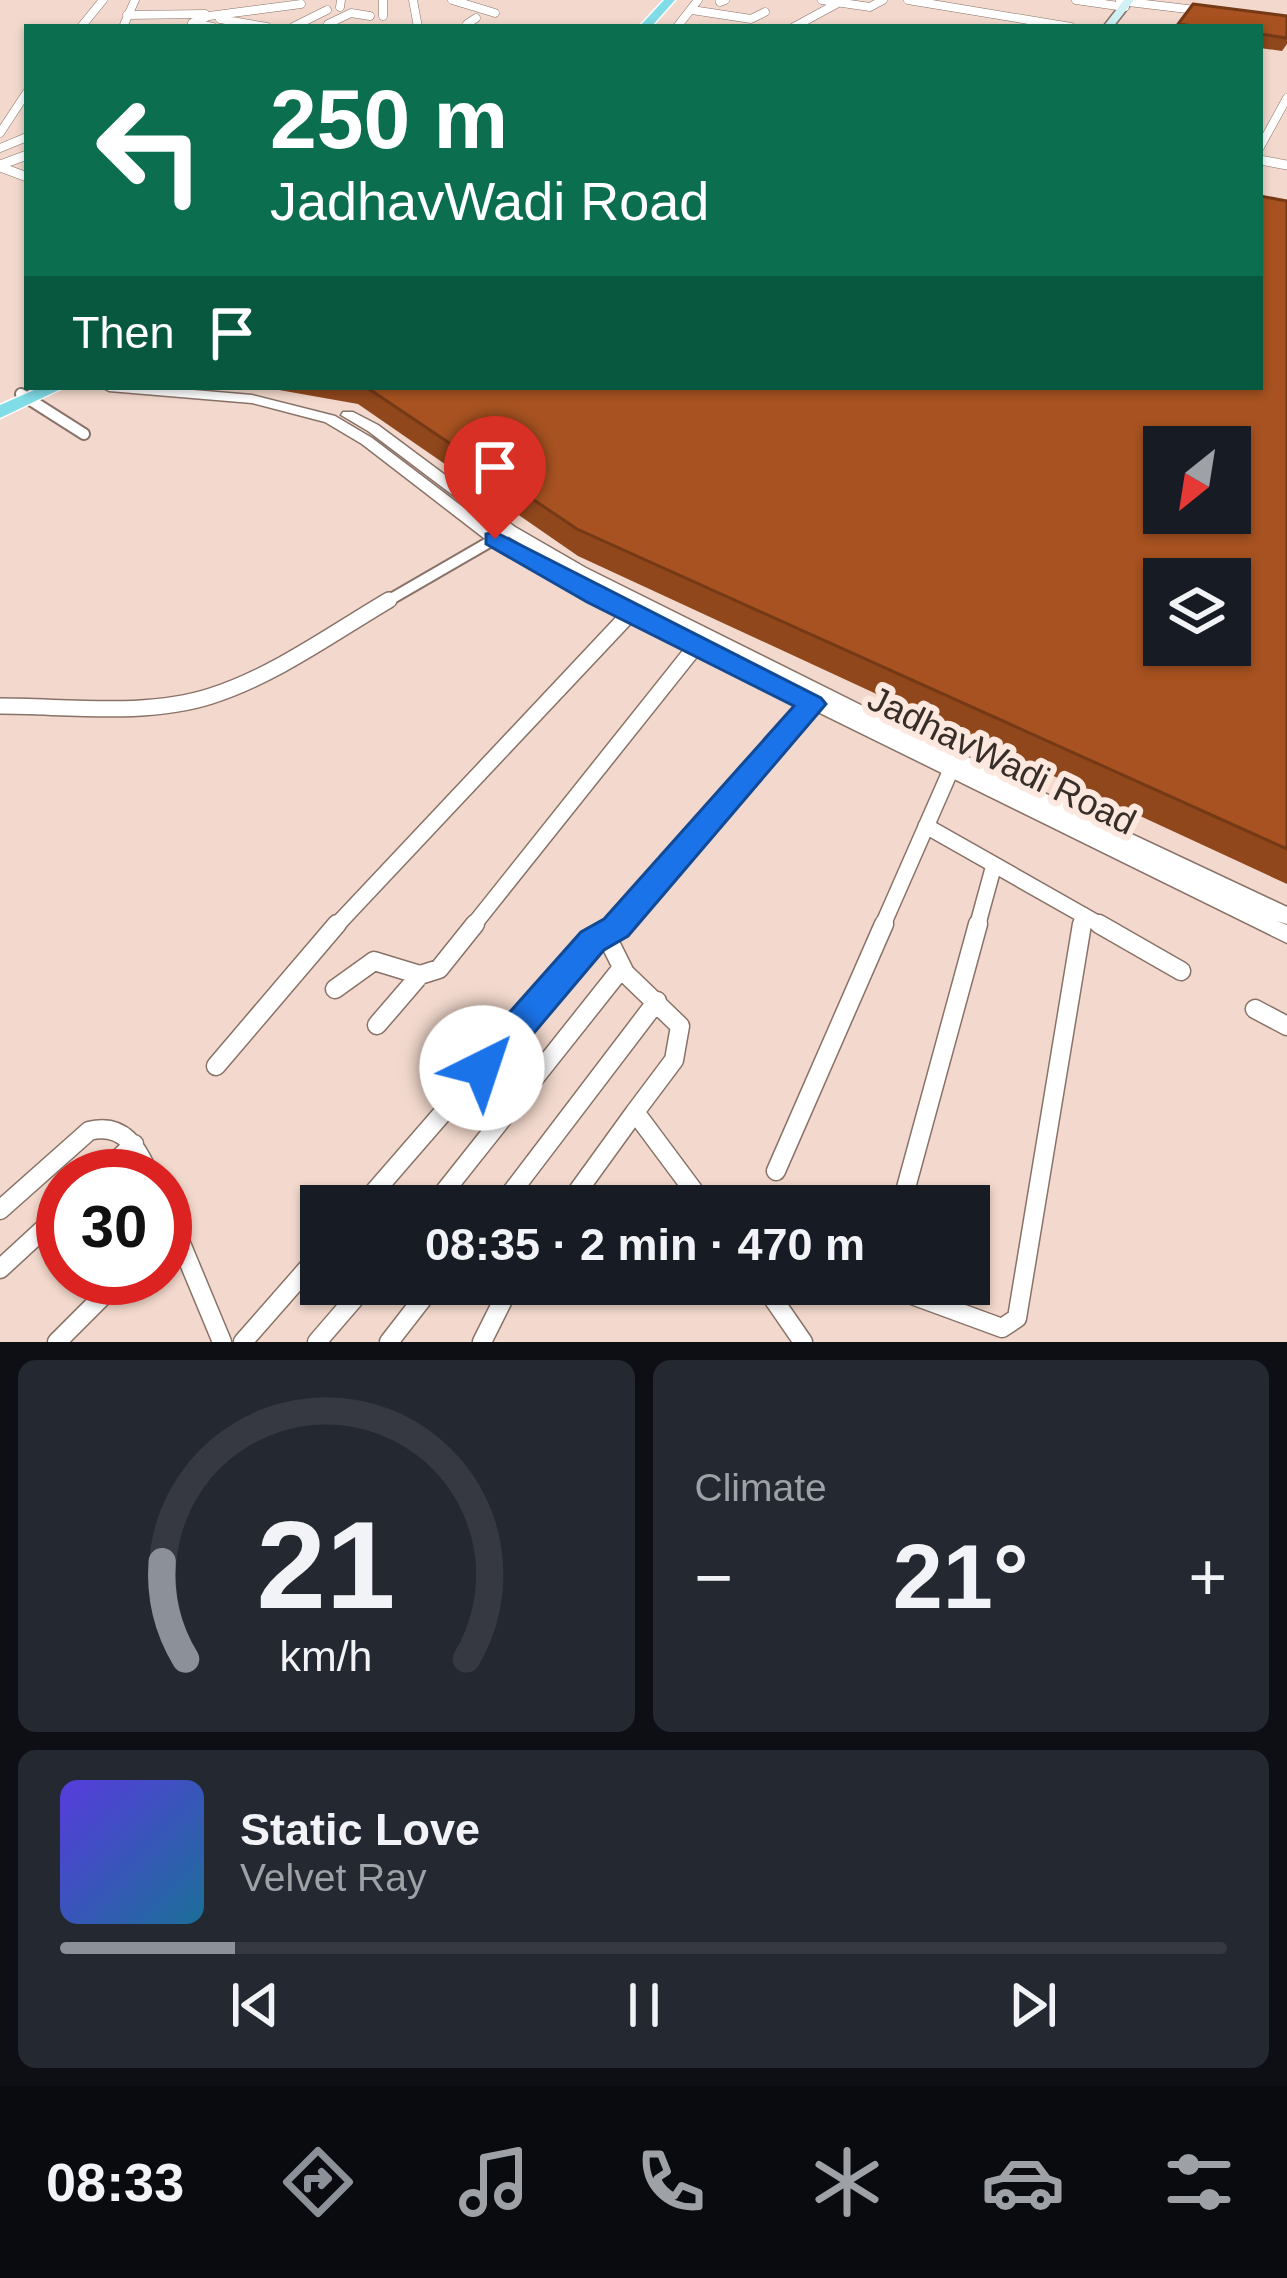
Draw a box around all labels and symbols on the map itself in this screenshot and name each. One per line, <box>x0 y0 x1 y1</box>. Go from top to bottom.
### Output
pin <box>444 416 546 539</box>
north arrow <box>1143 426 1251 534</box>
street label: JadhavWadi Road <box>861 677 1143 843</box>
position arrow <box>419 1005 545 1131</box>
speed limit sign: 30 <box>36 1149 192 1305</box>

